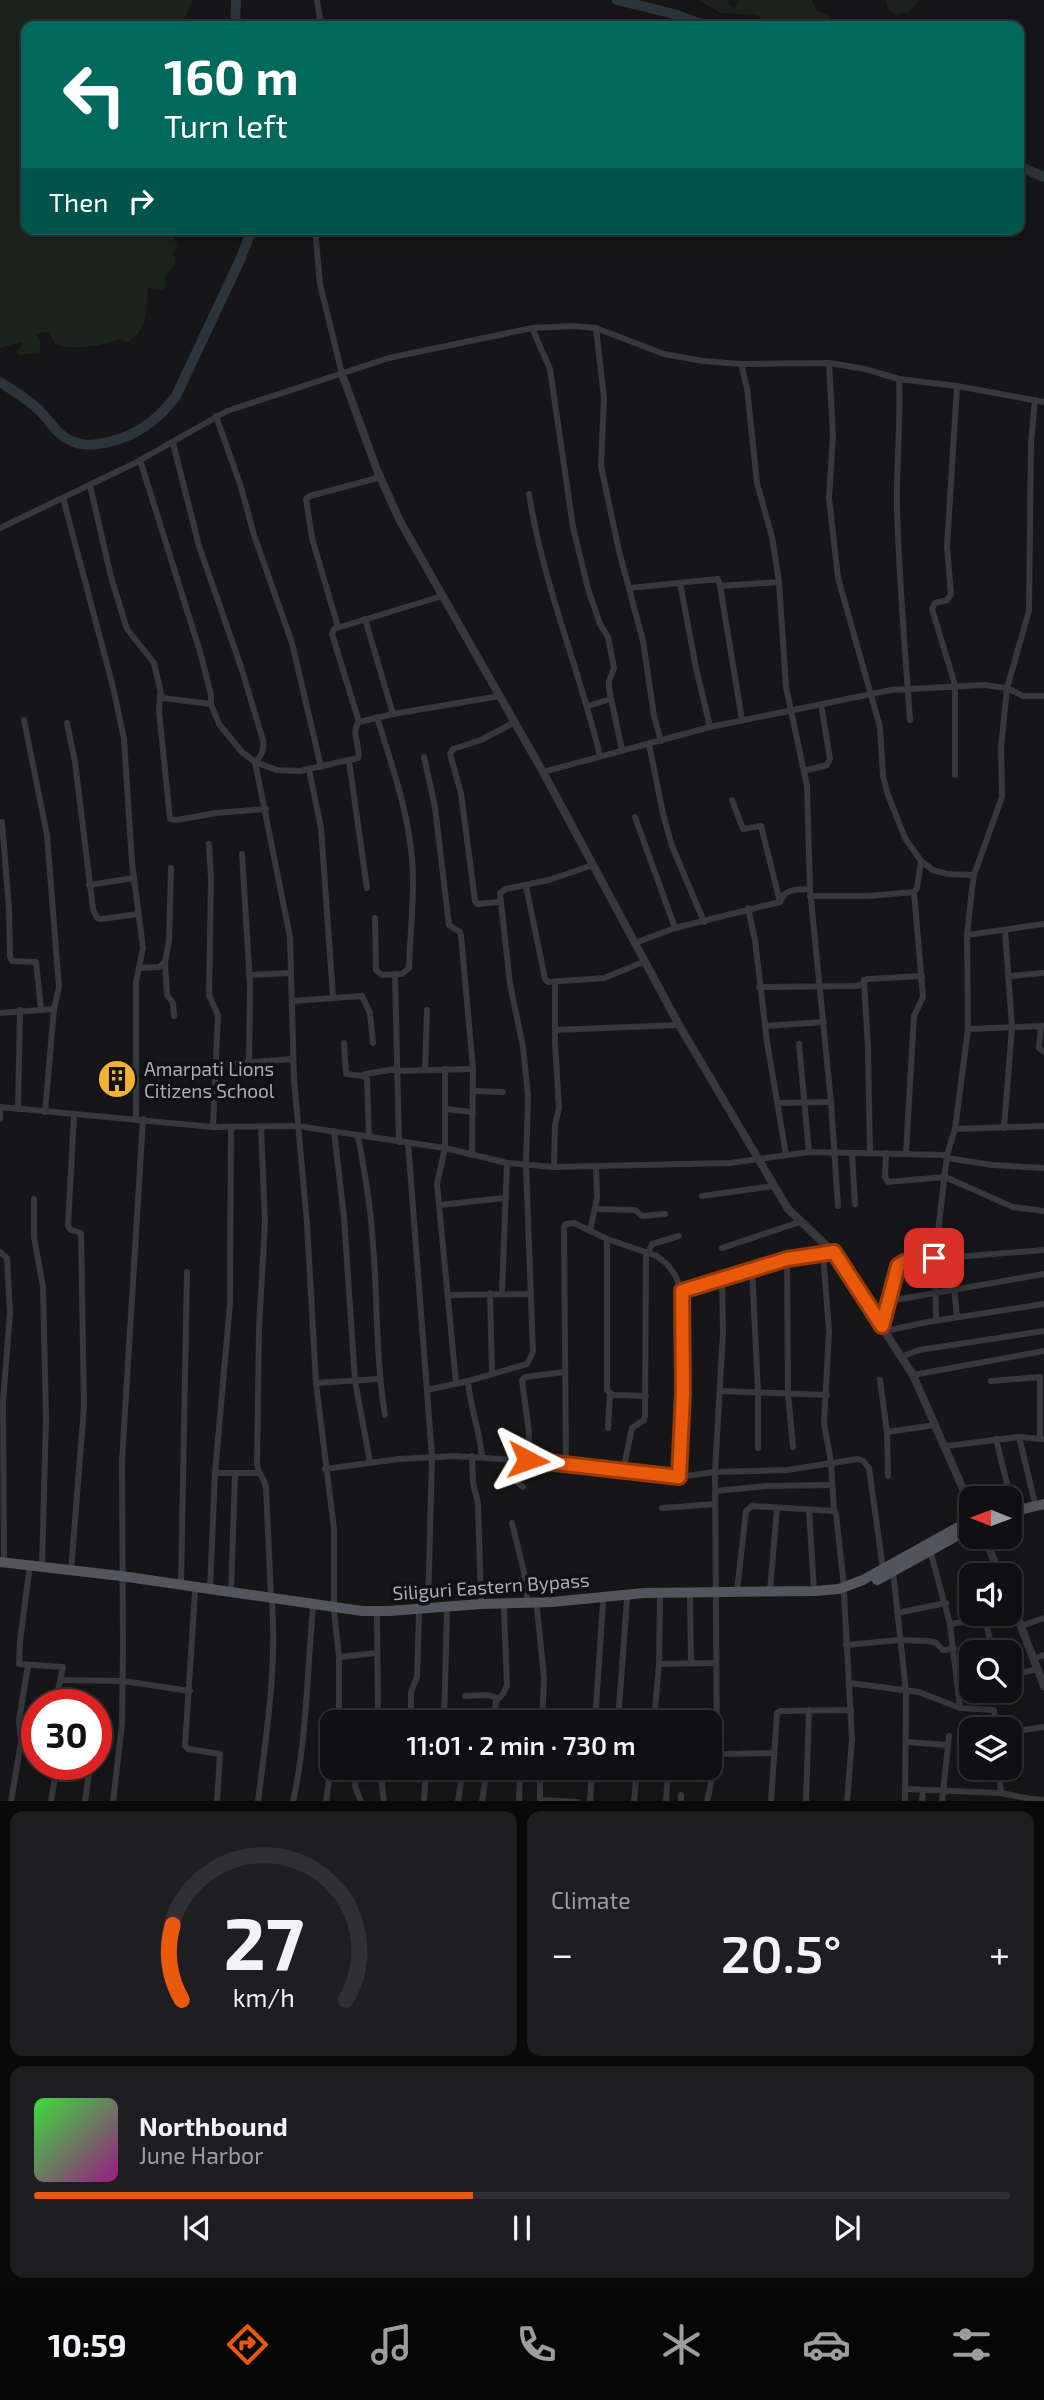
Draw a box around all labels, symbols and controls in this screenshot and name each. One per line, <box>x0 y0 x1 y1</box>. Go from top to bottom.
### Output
text: 160 m <box>164 46 299 105</box>
icon: left <box>49 49 140 140</box>
text: Turn left <box>164 106 288 144</box>
icon: right <box>122 182 160 220</box>
text: Then <box>49 186 108 217</box>
place label: Amarpati Lions Citizens School <box>144 1057 275 1102</box>
building icon: Amarpati Lions Citizens School <box>96 1058 138 1100</box>
pin <box>904 1228 964 1288</box>
icon: arrive <box>915 1239 953 1277</box>
position arrow <box>491 1423 565 1497</box>
north arrow <box>959 1486 1022 1549</box>
map controls <box>959 1486 1022 1780</box>
button: sound <box>959 1563 1022 1626</box>
street label: Siliguri Eastern Bypass <box>392 1568 590 1604</box>
button: search <box>959 1640 1022 1703</box>
speed limit sign: 30 <box>21 1689 112 1780</box>
button: layers <box>959 1717 1022 1780</box>
text: 11:01 · 2 min · 730 m <box>406 1729 636 1760</box>
text: Climate <box>551 1886 631 1914</box>
text: 27 <box>223 1897 304 1985</box>
text: 20.5° <box>721 1921 842 1983</box>
text: − <box>551 1930 573 1976</box>
text: + <box>989 1930 1010 1976</box>
text: km/h <box>232 1981 295 2011</box>
text: Northbound <box>139 2110 288 2141</box>
text: June Harbor <box>139 2141 263 2169</box>
icon: previous <box>178 2209 216 2247</box>
icon: pause <box>503 2209 541 2247</box>
icon: next <box>828 2209 866 2247</box>
icon: directions <box>223 2320 272 2369</box>
icon: music <box>367 2320 416 2369</box>
icon: phone <box>512 2320 561 2369</box>
icon: climate <box>657 2320 706 2369</box>
icon: car <box>802 2320 851 2369</box>
icon: filters <box>947 2320 996 2369</box>
text: 10:59 <box>48 2325 127 2363</box>

